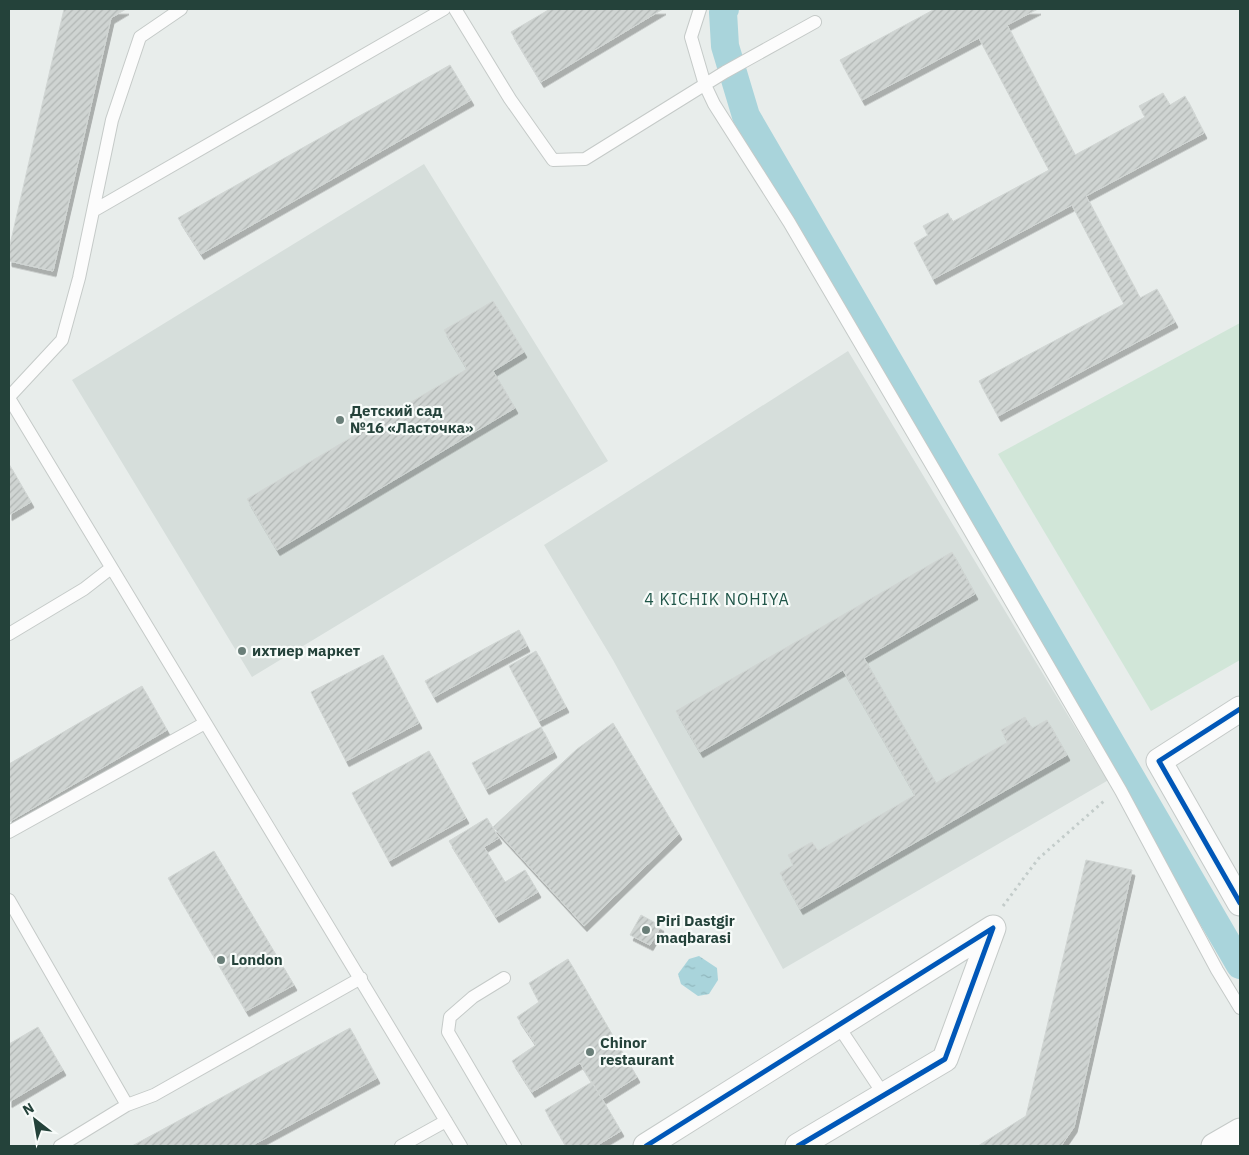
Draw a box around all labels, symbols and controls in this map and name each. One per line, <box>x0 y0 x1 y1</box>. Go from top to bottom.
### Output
place label: Детский сад №16 «Ласточка» <box>350 401 473 437</box>
marker: Детский сад №16 «Ласточка» <box>334 414 346 426</box>
district label: 4 KICHIK NOHIYA <box>644 589 790 609</box>
place label: ихтиер маркет <box>252 641 361 660</box>
marker: ихтиер маркет <box>236 645 248 657</box>
place label: Piri Dastgir maqbarasi <box>656 911 735 947</box>
marker: Piri Dastgir maqbarasi <box>640 924 652 936</box>
place label: London <box>231 950 283 969</box>
marker: London <box>215 954 227 966</box>
place label: Chinor restaurant <box>600 1033 674 1069</box>
marker: Chinor restaurant <box>584 1046 596 1058</box>
north arrow <box>10 1095 60 1145</box>
text: N <box>19 1099 37 1119</box>

